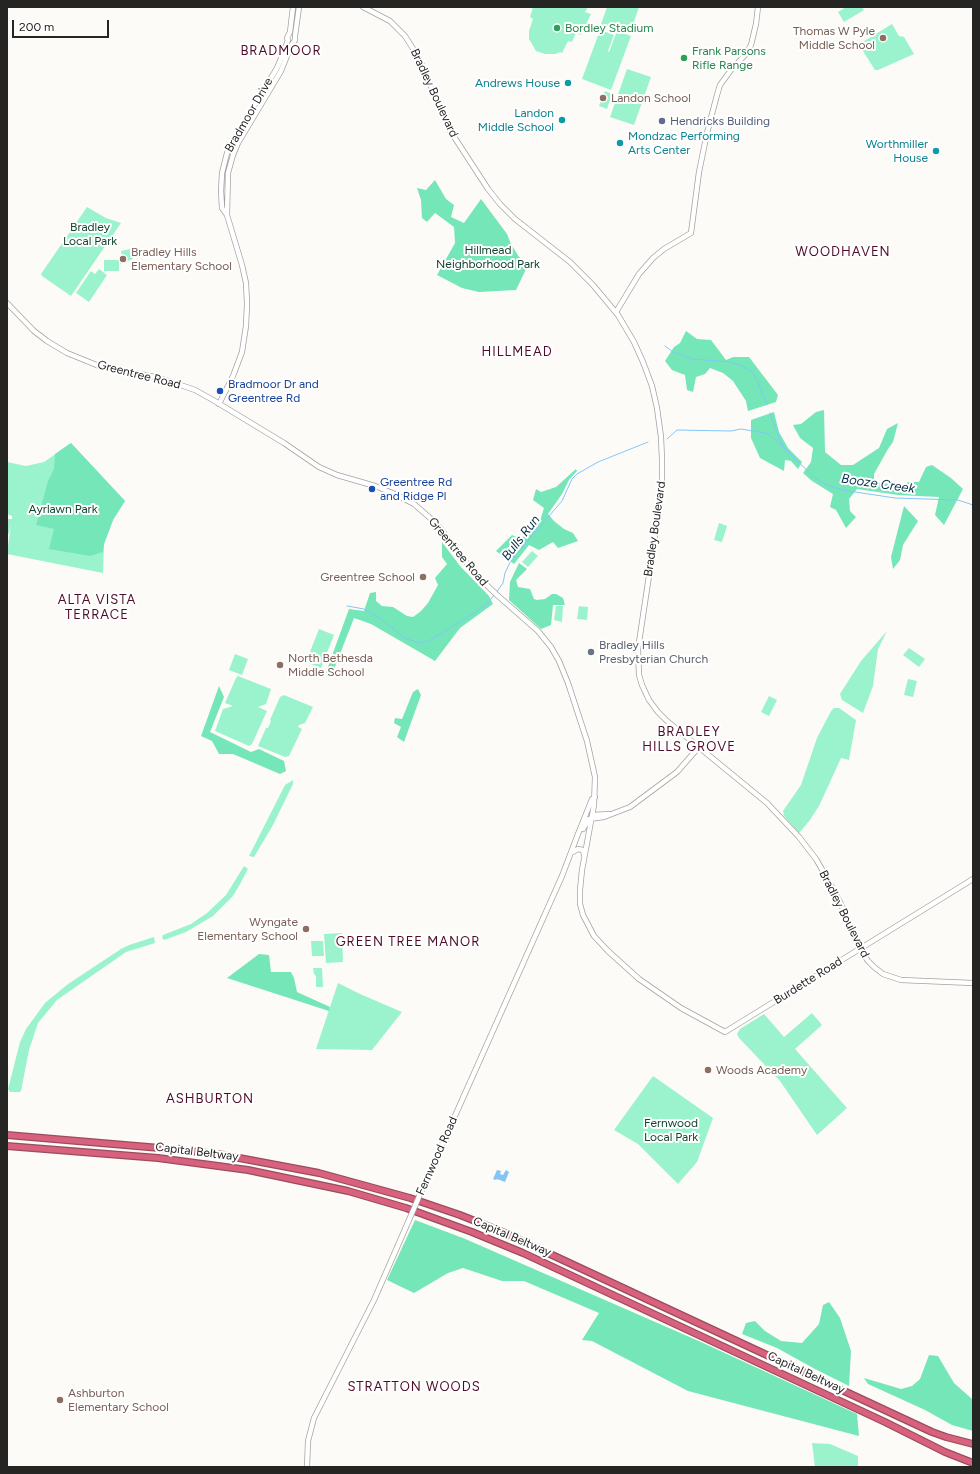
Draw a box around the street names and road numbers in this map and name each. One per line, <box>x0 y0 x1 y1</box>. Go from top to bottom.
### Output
street label: Bradley Boulevard <box>407 46 461 140</box>
street label: Bradmoor Drive <box>222 75 276 155</box>
street label: Greentree Road <box>96 358 182 392</box>
street label: Bradley Boulevard <box>641 480 669 578</box>
street label: Greentree Road <box>425 515 491 589</box>
street label: Bradley Boulevard <box>816 868 872 960</box>
street label: Burdette Road <box>771 954 845 1008</box>
street label: Fernwood Road <box>413 1114 461 1198</box>
street label: Capital Beltway <box>155 1140 239 1164</box>
street label: Capital Beltway <box>471 1214 553 1260</box>
street label: Capital Beltway <box>765 1349 847 1397</box>

